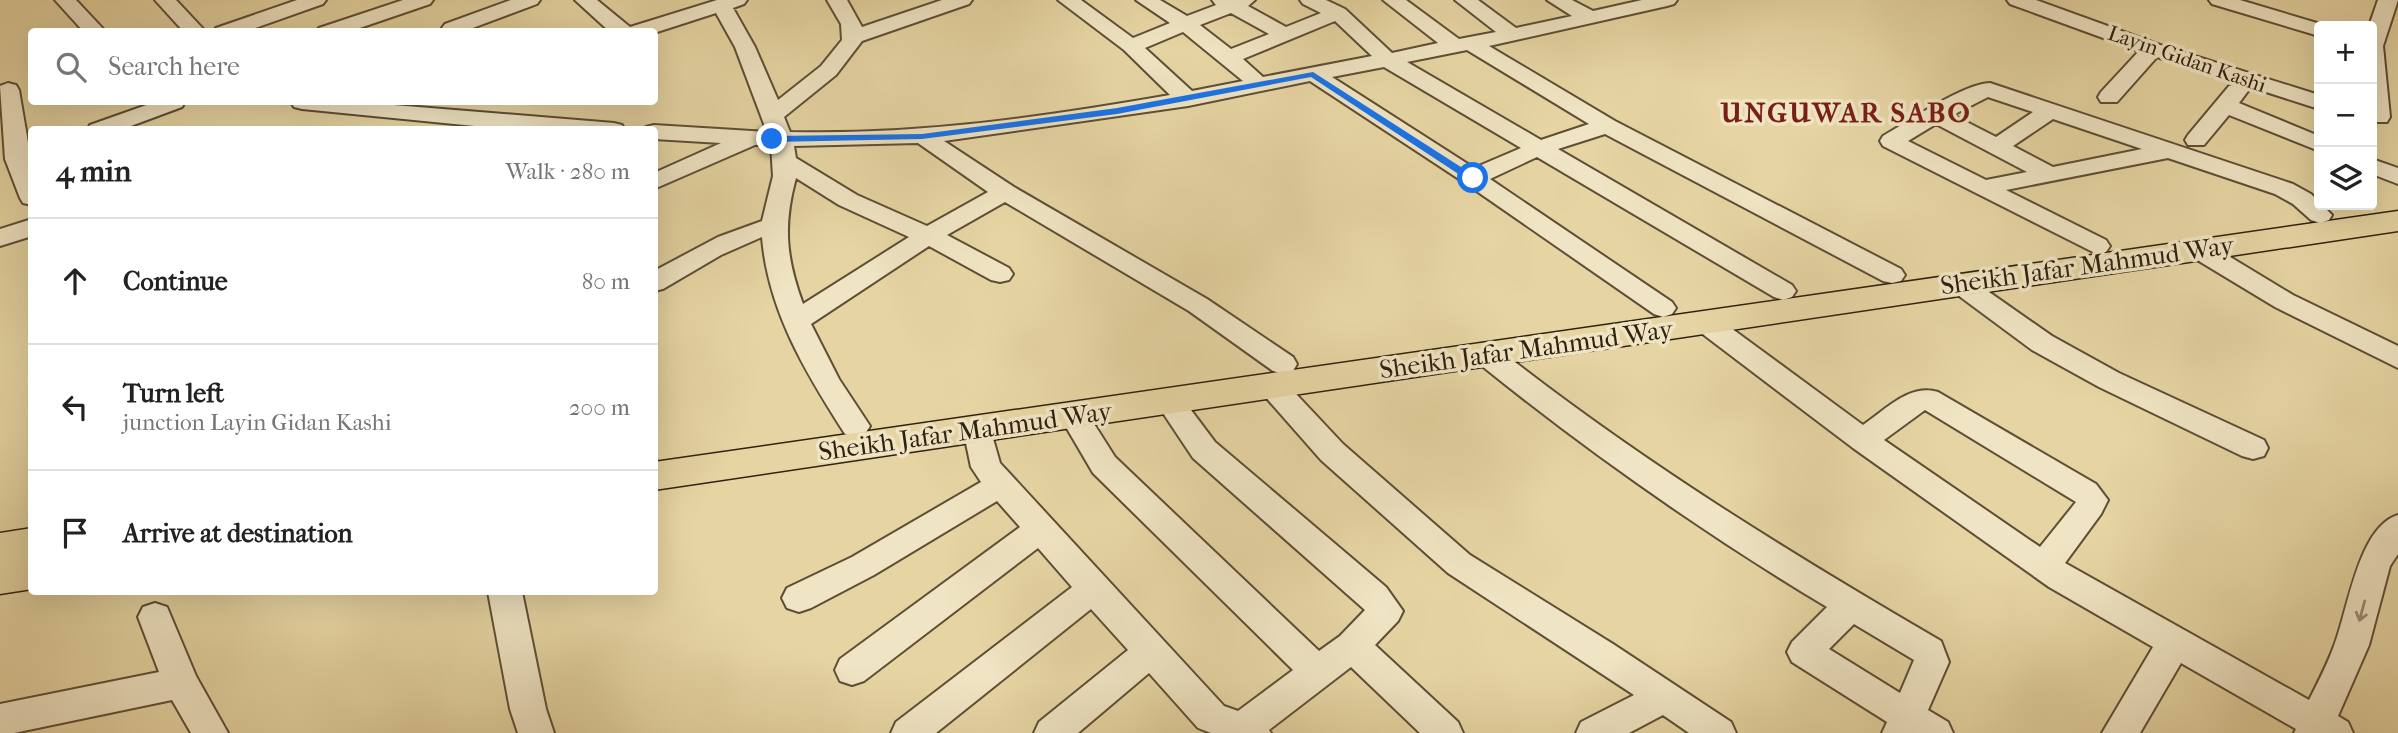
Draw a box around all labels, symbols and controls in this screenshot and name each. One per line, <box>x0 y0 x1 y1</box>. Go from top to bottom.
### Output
street label: Layin Gidan Kashi <box>2105 21 2269 97</box>
map controls <box>2314 21 2377 210</box>
button: + <box>2314 21 2377 84</box>
search box <box>28 28 658 105</box>
icon: search <box>52 48 90 86</box>
text: Search here <box>108 51 240 82</box>
button: − <box>2314 84 2377 147</box>
district label: UNGUWAR SABO <box>1720 96 1972 129</box>
route end <box>756 123 787 154</box>
button: layers <box>2314 147 2377 210</box>
text: 4 min <box>56 154 131 189</box>
text: Walk · 280 m <box>506 158 630 185</box>
route start <box>1457 162 1488 193</box>
street label: Sheikh Jafar Mahmud Way <box>1938 229 2237 301</box>
icon: ahead <box>56 262 94 300</box>
text: Continue <box>123 266 228 297</box>
text: 80 m <box>582 268 630 295</box>
street label: Sheikh Jafar Mahmud Way <box>1377 313 1676 385</box>
text: Turn left <box>123 378 224 409</box>
icon: left <box>56 388 94 426</box>
text: 200 m <box>569 394 630 421</box>
street label: Sheikh Jafar Mahmud Way <box>816 395 1115 467</box>
text: junction Layin Gidan Kashi <box>123 409 391 436</box>
icon: arrive <box>56 514 94 552</box>
text: Arrive at destination <box>123 518 353 549</box>
one-way arrow <box>2354 600 2367 622</box>

